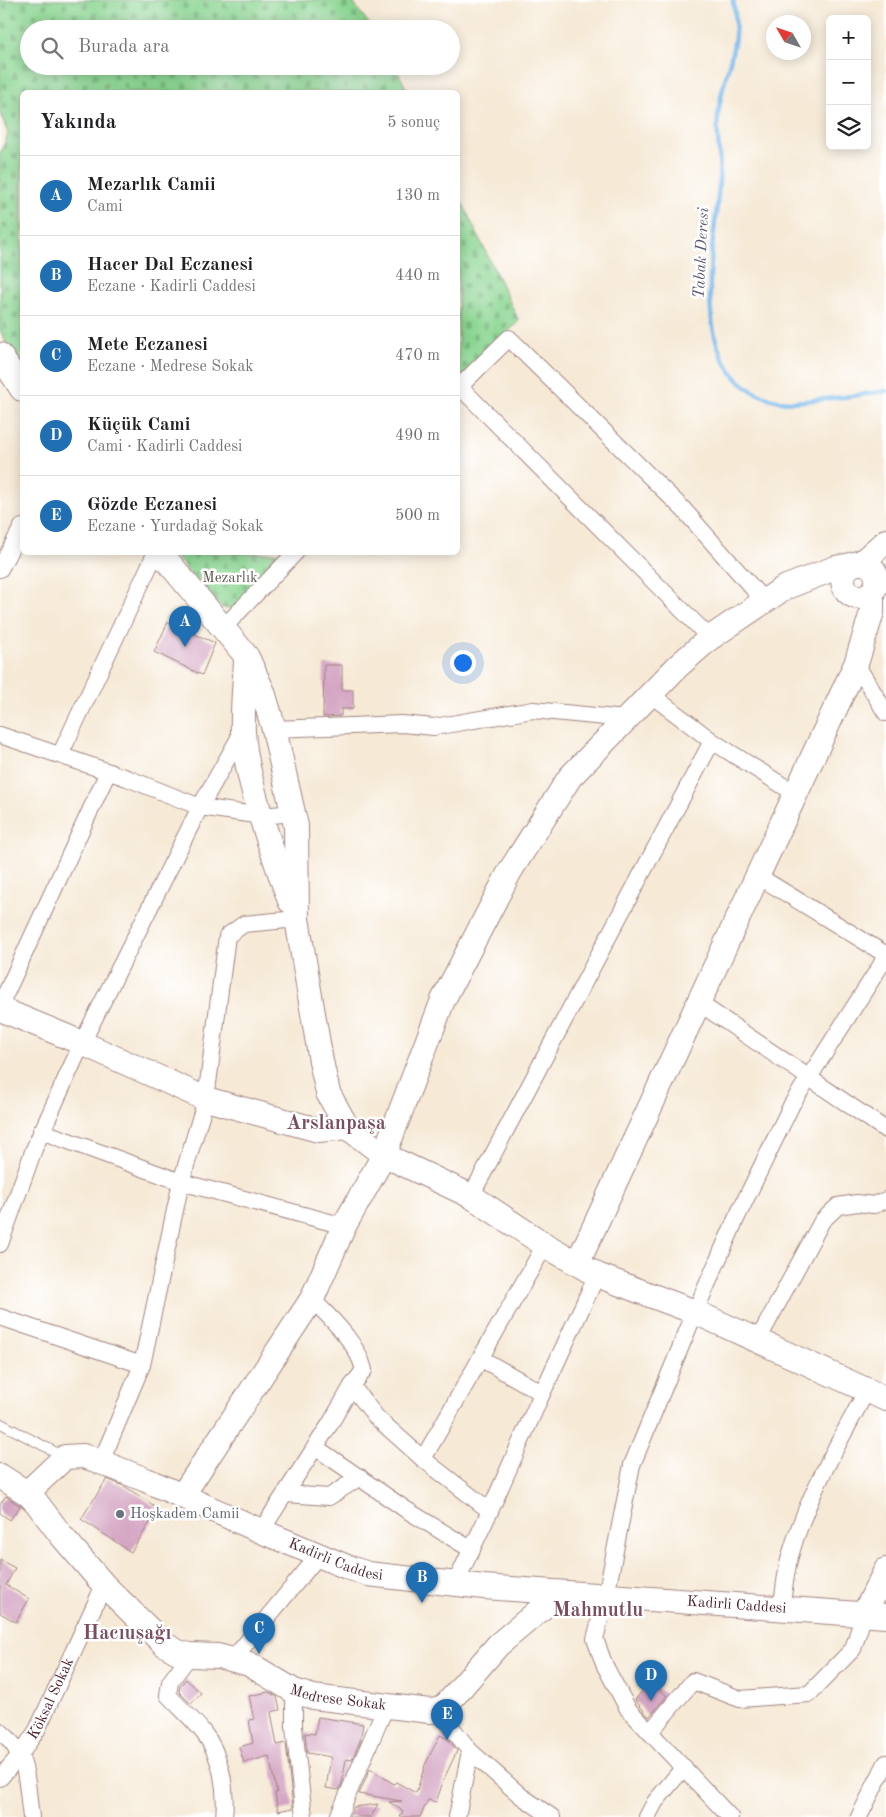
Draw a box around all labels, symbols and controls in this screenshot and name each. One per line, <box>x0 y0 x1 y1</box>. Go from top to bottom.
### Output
north arrow <box>766 15 811 60</box>
map controls <box>826 15 871 150</box>
button: + <box>826 15 871 60</box>
search box <box>20 20 460 75</box>
icon: search <box>38 34 66 62</box>
text: Burada ara <box>78 38 170 57</box>
button: − <box>826 60 871 105</box>
button: layers <box>826 105 871 150</box>
text: Yakında <box>40 112 116 133</box>
text: 5 sonuç <box>387 115 440 131</box>
text: Mezarlık Camii <box>87 176 216 195</box>
text: A <box>50 188 62 204</box>
text: 130 m <box>395 188 440 204</box>
text: Cami <box>87 199 123 215</box>
water label: Tabak Deresi <box>692 206 712 299</box>
text: Hacer Dal Eczanesi <box>87 256 253 275</box>
text: B <box>50 268 62 284</box>
text: 440 m <box>395 268 440 284</box>
text: Eczane · Kadirli Caddesi <box>87 279 256 295</box>
text: Mete Eczanesi <box>87 336 208 355</box>
text: C <box>51 348 61 364</box>
text: 470 m <box>395 348 440 364</box>
text: Eczane · Medrese Sokak <box>87 359 254 375</box>
text: Küçük Cami <box>87 416 190 435</box>
text: D <box>50 428 62 444</box>
text: 490 m <box>395 428 440 444</box>
text: Cami · Kadirli Caddesi <box>87 439 242 455</box>
text: Gözde Eczanesi <box>87 496 217 515</box>
text: E <box>50 508 62 524</box>
text: 500 m <box>395 508 440 524</box>
text: Eczane · Yurdadağ Sokak <box>87 519 264 535</box>
park label: Mezarlık <box>202 571 258 586</box>
pin: A <box>169 606 201 647</box>
your location <box>450 650 476 676</box>
district label: Arslanpaşa <box>286 1114 386 1134</box>
place label: Hoşkadem Camii <box>130 1507 239 1522</box>
marker: Hoşkadem Camii <box>114 1508 126 1520</box>
street label: Kadirli Caddesi <box>286 1536 384 1583</box>
pin: B <box>406 1562 438 1603</box>
street label: Kadirli Caddesi <box>686 1594 787 1616</box>
district label: Mahmutlu <box>553 1601 643 1621</box>
pin: C <box>243 1613 275 1654</box>
district label: Hacıuşağı <box>83 1624 171 1644</box>
street label: Köksal Sokak <box>25 1655 77 1743</box>
pin: D <box>635 1660 667 1701</box>
street label: Medrese Sokak <box>288 1683 387 1713</box>
pin: E <box>431 1699 463 1740</box>

